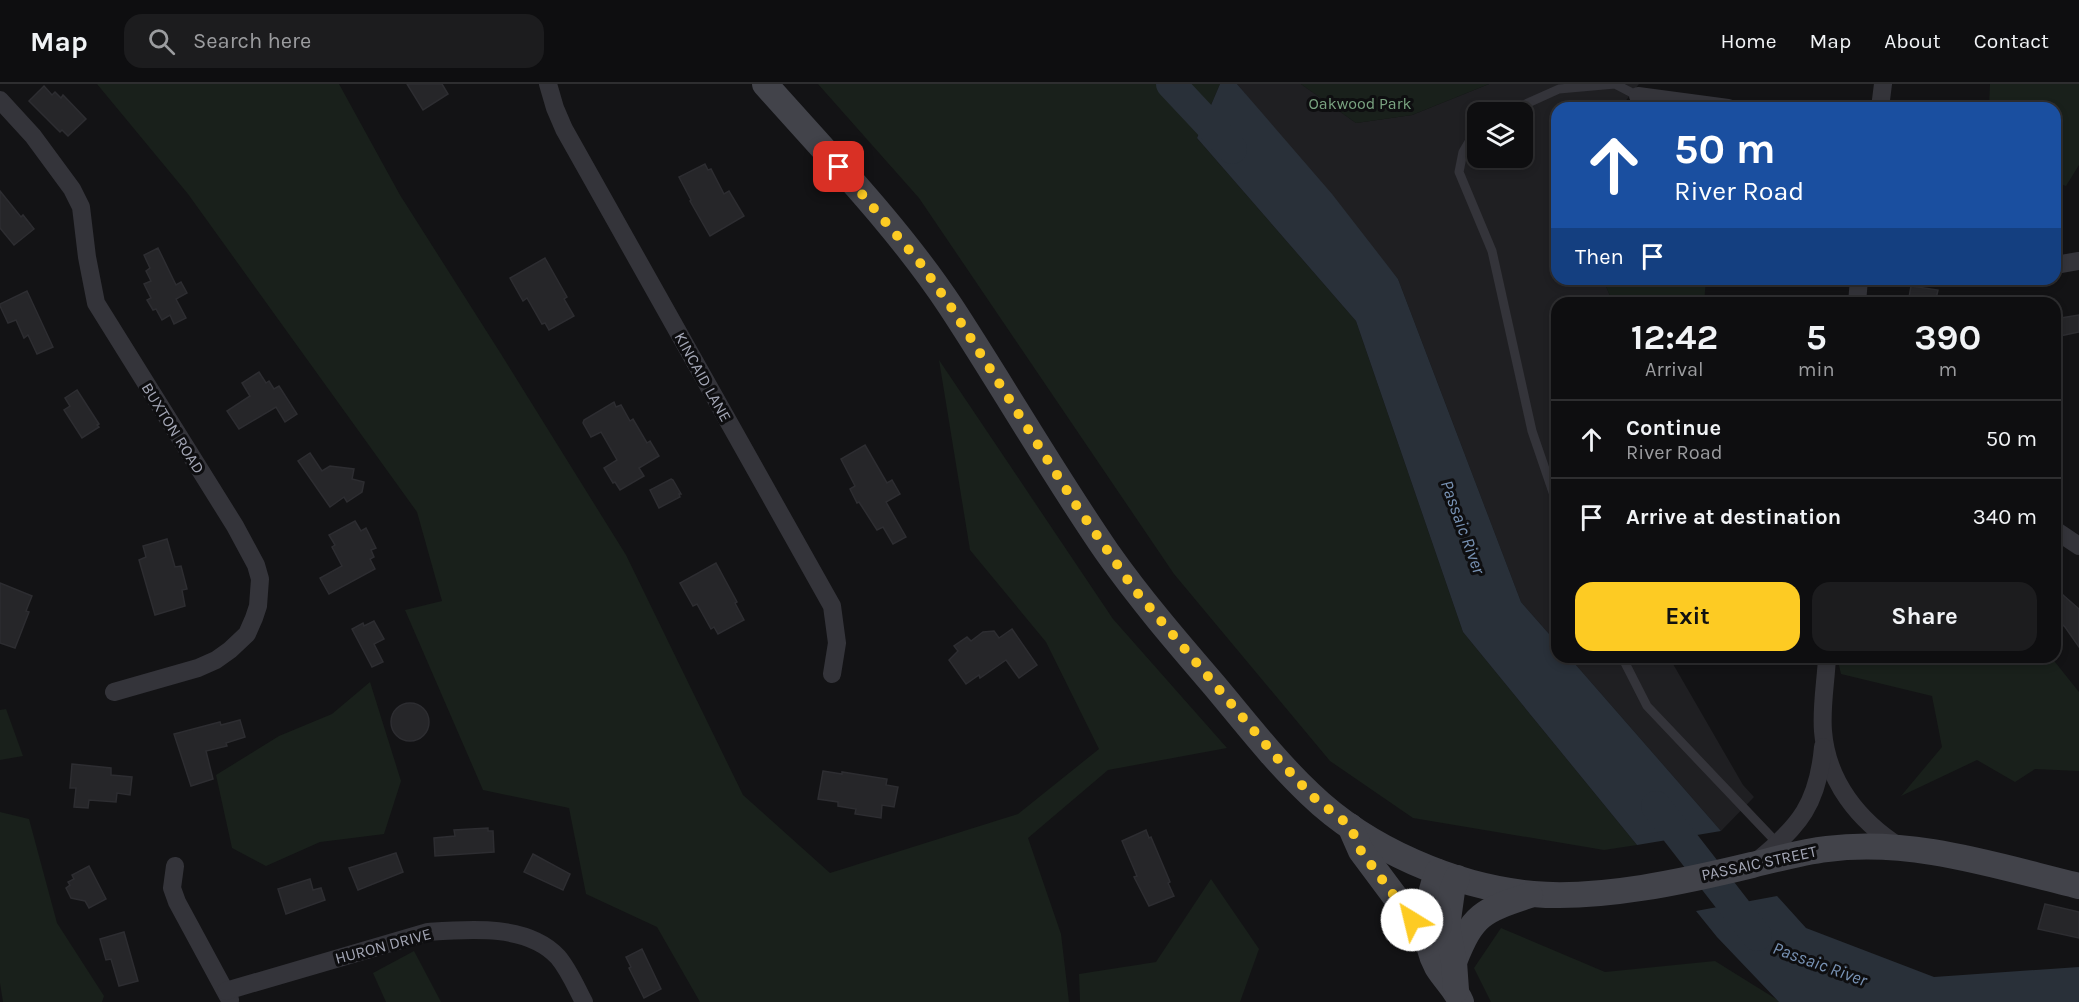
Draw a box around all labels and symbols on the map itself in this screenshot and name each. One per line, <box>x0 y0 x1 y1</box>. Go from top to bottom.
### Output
park label: Oakwood Park <box>1309 94 1411 113</box>
pin <box>813 141 864 192</box>
street label: KINCAID LANE <box>671 329 735 425</box>
street label: BUXTON ROAD <box>137 379 209 477</box>
water label: Passaic River <box>1436 477 1490 578</box>
street label: PASSAIC STREET <box>1700 841 1818 885</box>
position arrow <box>1380 888 1444 952</box>
street label: HURON DRIVE <box>333 924 433 968</box>
water label: Passaic River <box>1770 937 1871 991</box>

